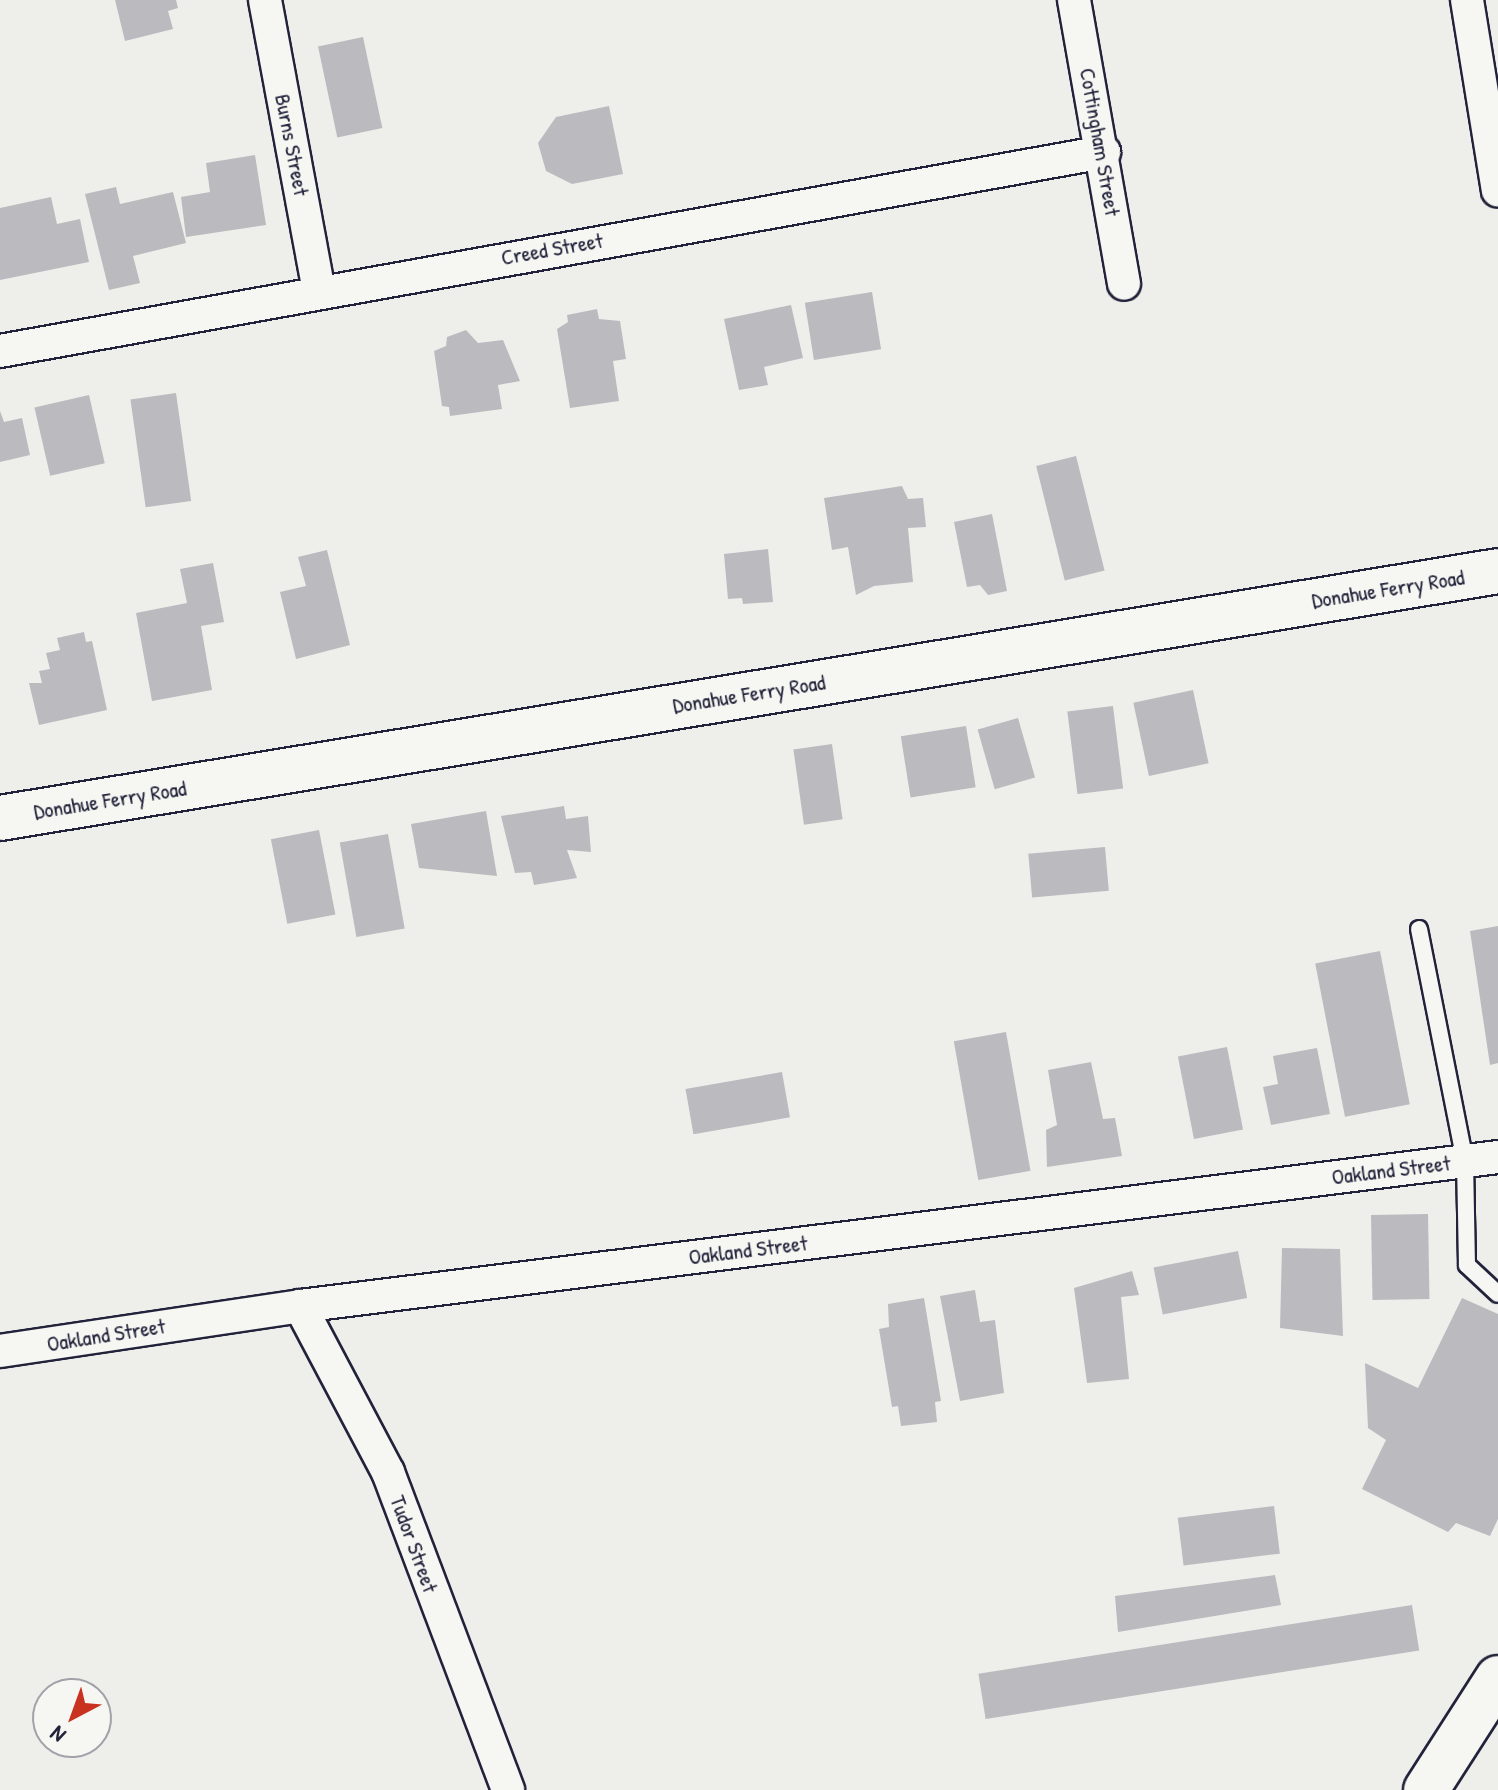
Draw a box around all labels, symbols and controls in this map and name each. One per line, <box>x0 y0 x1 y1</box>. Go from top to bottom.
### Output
street label: Cottingham Street <box>1074 66 1126 218</box>
street label: Burns Street <box>269 92 315 198</box>
street label: Creed Street <box>499 227 605 271</box>
street label: Donahue Ferry Road <box>1310 564 1466 614</box>
street label: Donahue Ferry Road <box>671 669 827 719</box>
street label: Donahue Ferry Road <box>32 775 188 825</box>
street label: Oakland Street <box>1330 1150 1452 1190</box>
street label: Oakland Street <box>687 1230 809 1270</box>
street label: Oakland Street <box>45 1313 167 1357</box>
street label: Tudor Street <box>384 1492 444 1596</box>
north arrow <box>32 1678 112 1758</box>
text: N <box>43 1719 72 1750</box>

